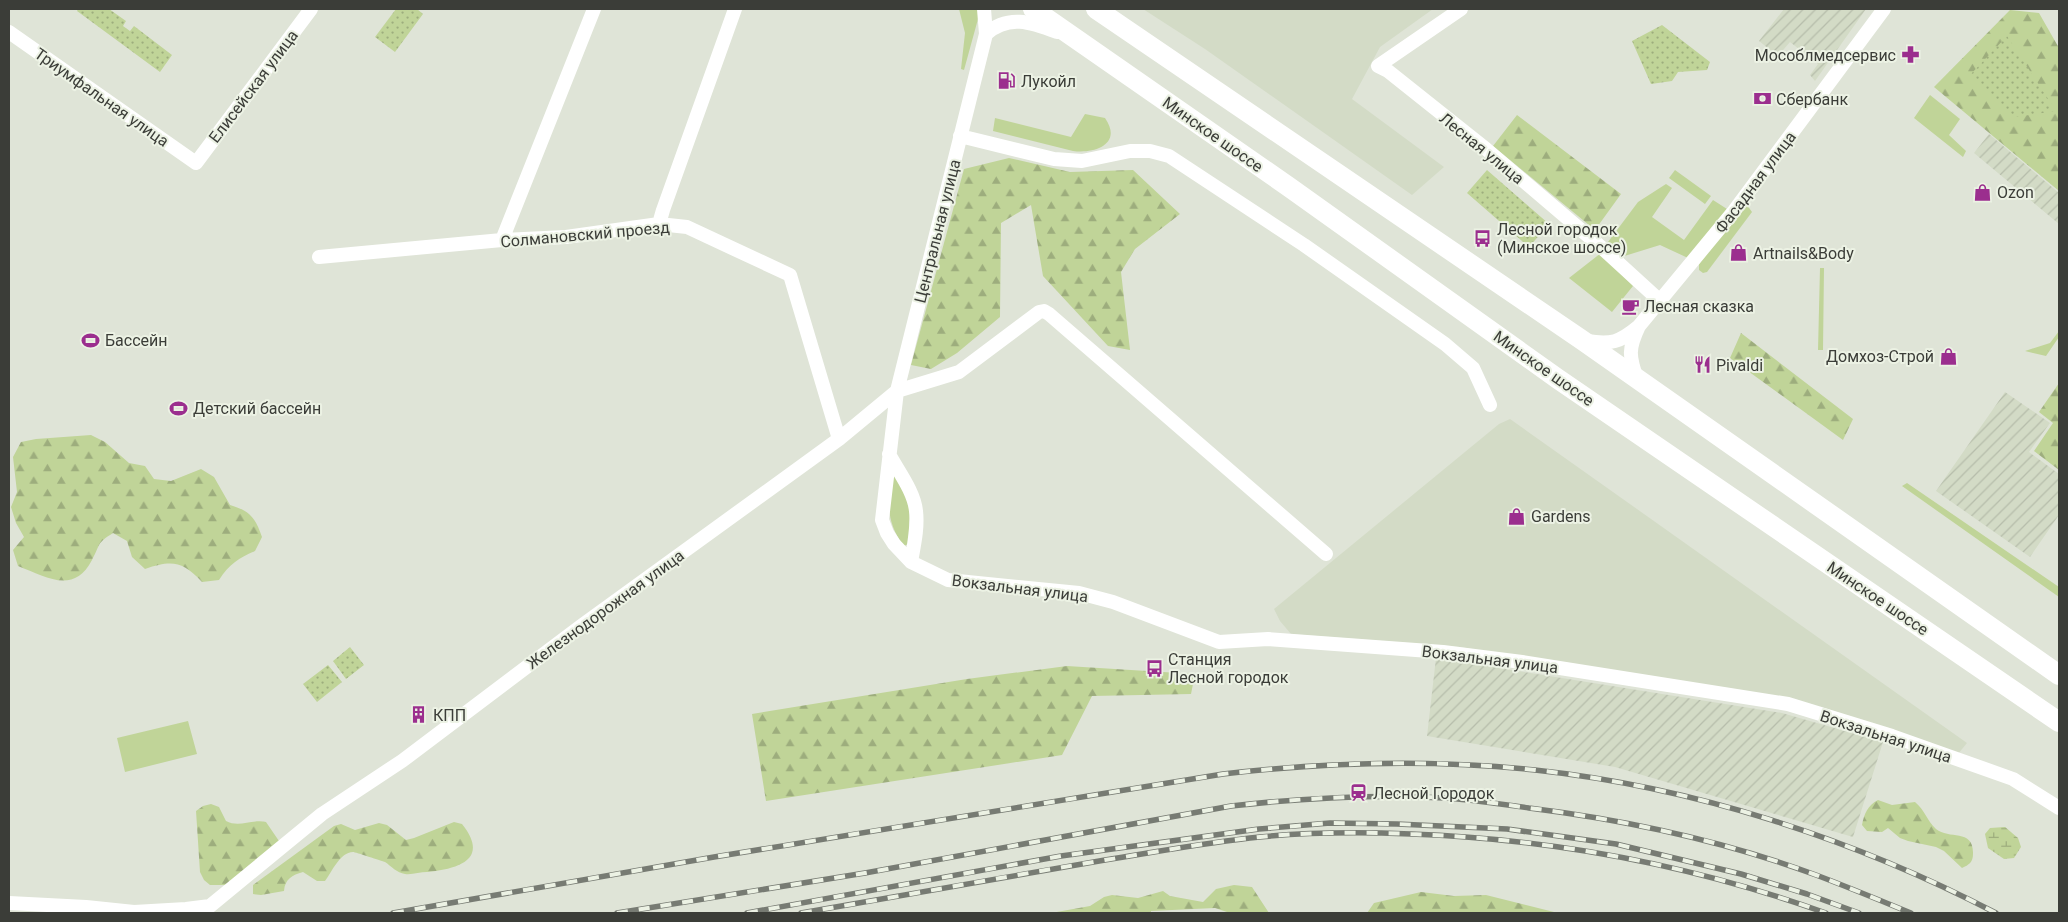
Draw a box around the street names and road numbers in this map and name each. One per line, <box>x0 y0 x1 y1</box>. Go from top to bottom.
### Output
street label: Елисейская улица <box>205 26 302 146</box>
street label: Триумфальная улица <box>31 44 172 151</box>
street label: Минское шоссе <box>1159 93 1267 176</box>
street label: Лесная улица <box>1436 109 1528 188</box>
street label: Фасадная улица <box>1711 128 1800 237</box>
street label: Центральная улица <box>910 157 965 305</box>
street label: Солмановский проезд <box>500 218 671 251</box>
street label: Минское шоссе <box>1490 327 1598 410</box>
street label: Железнодорожная улица <box>523 546 688 673</box>
street label: Минское шоссе <box>1823 557 1932 639</box>
street label: Вокзальная улица <box>951 571 1089 606</box>
street label: Вокзальная улица <box>1421 642 1559 677</box>
street label: Вокзальная улица <box>1818 706 1954 767</box>

